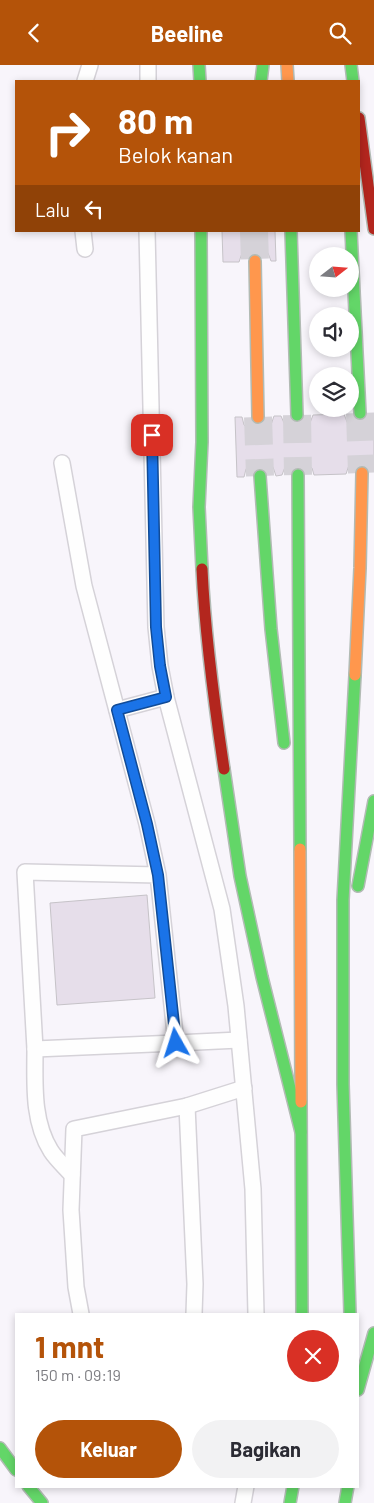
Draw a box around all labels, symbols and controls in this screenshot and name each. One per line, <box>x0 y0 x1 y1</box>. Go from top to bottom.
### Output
icon: back <box>20 19 48 47</box>
icon: search <box>326 19 354 47</box>
text: Beeline <box>151 20 223 46</box>
text: 80 m <box>118 99 193 141</box>
icon: right <box>35 100 100 165</box>
text: Belok kanan <box>118 141 233 167</box>
icon: left <box>80 195 108 223</box>
text: Lalu <box>35 198 70 221</box>
north arrow <box>309 247 359 297</box>
map controls <box>309 247 359 417</box>
button: sound <box>309 307 359 357</box>
button: layers <box>309 367 359 417</box>
pin <box>131 414 173 456</box>
icon: arrive <box>138 421 166 449</box>
position arrow <box>149 1016 201 1068</box>
text: 1 mnt <box>35 1328 104 1364</box>
button: close <box>287 1330 339 1382</box>
text: 150 m · 09:19 <box>35 1365 121 1384</box>
button: Keluar <box>35 1420 182 1478</box>
button: Bagikan <box>192 1420 339 1478</box>

